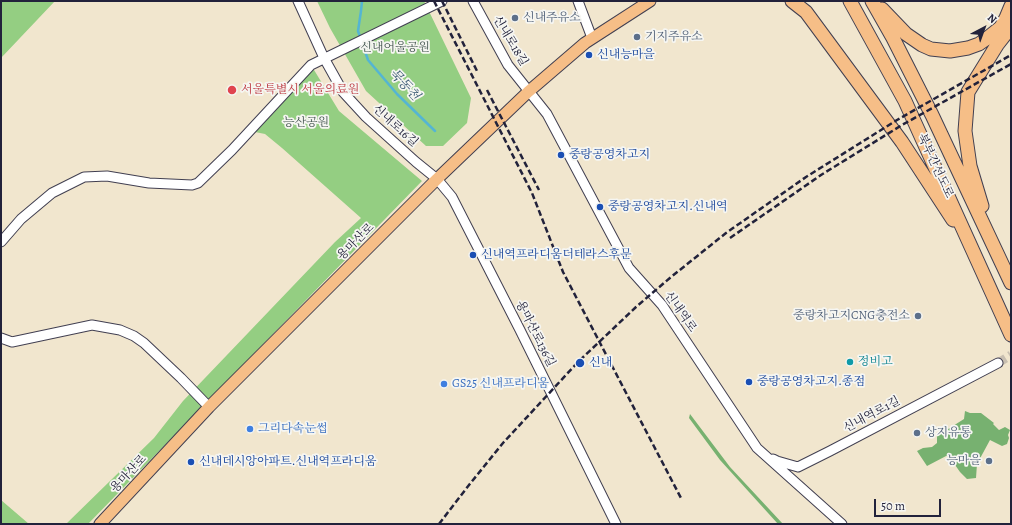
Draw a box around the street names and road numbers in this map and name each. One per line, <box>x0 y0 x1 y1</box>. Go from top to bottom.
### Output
street label: 신내로18길 <box>489 13 531 69</box>
street label: 신내로16길 <box>369 102 421 150</box>
street label: 북부간선도로 <box>914 131 956 201</box>
street label: 용마산로 <box>335 221 377 263</box>
street label: 신내역로 <box>661 289 699 335</box>
street label: 용마산로136길 <box>512 298 558 370</box>
street label: 신내역로1길 <box>841 394 903 436</box>
street label: 용마산로 <box>108 452 150 496</box>

